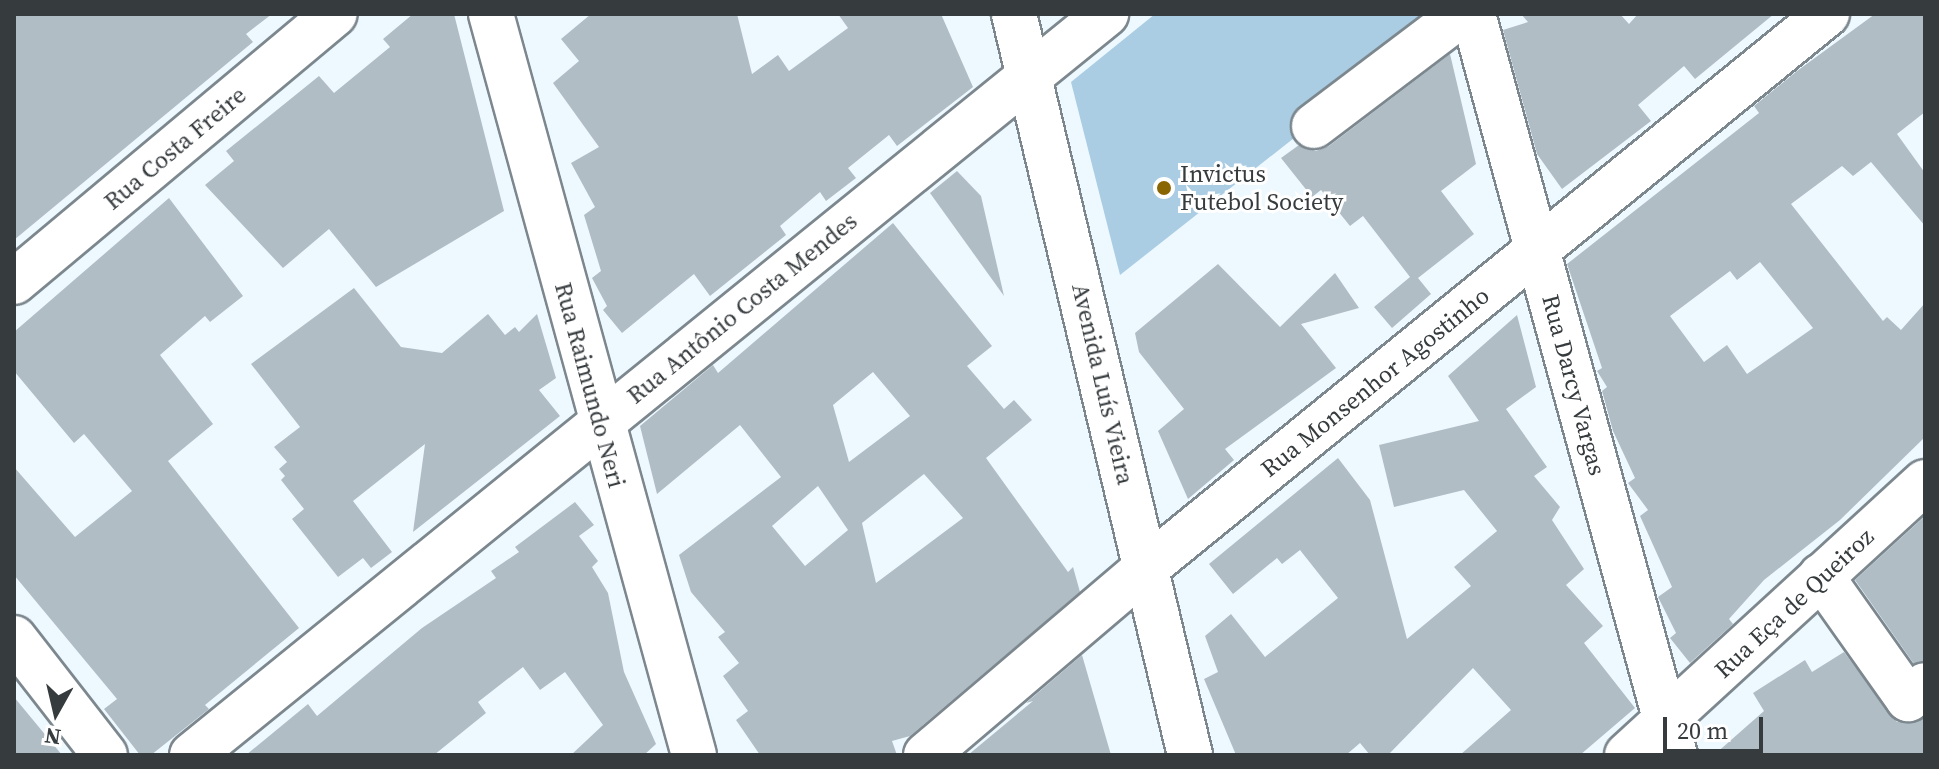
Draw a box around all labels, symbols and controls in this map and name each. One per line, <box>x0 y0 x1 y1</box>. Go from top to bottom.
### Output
street label: Rua Costa Freire <box>98 80 252 216</box>
place label: Invictus Futebol Society <box>1180 160 1343 216</box>
marker: Invictus Futebol Society <box>1155 179 1173 197</box>
street label: Rua Antônio Costa Mendes <box>621 206 863 410</box>
street label: Rua Raimundo Neri <box>549 279 631 491</box>
street label: Avenida Luís Vieira <box>1066 280 1140 488</box>
street label: Rua Monsenhor Agostinho <box>1255 281 1495 483</box>
street label: Rua Darcy Vargas <box>1536 291 1612 479</box>
street label: Rua Eça de Queiroz <box>1709 522 1879 684</box>
north arrow <box>16 673 96 753</box>
scale bar <box>1667 701 1767 751</box>
text: 20 m <box>1677 714 1728 747</box>
text: N <box>43 721 63 753</box>

